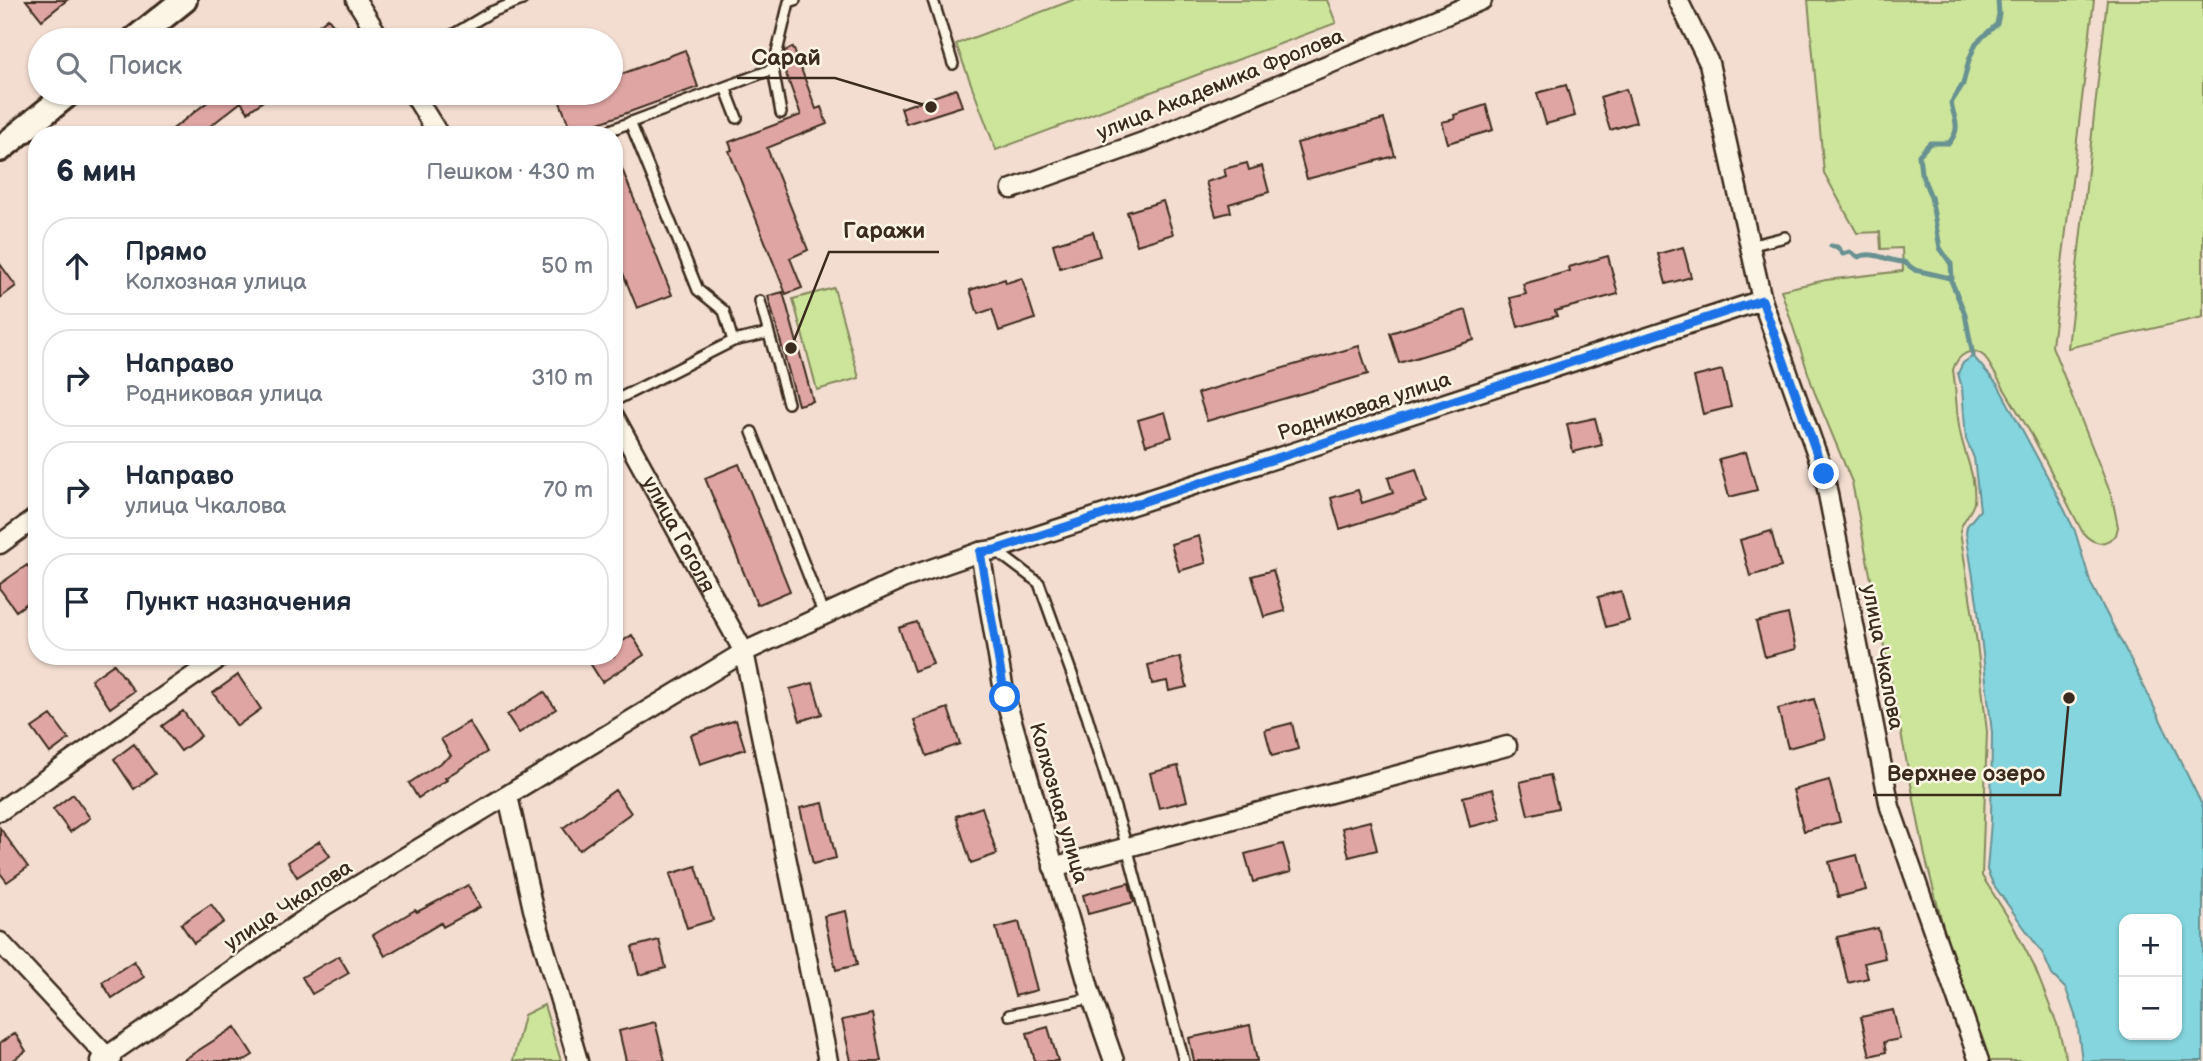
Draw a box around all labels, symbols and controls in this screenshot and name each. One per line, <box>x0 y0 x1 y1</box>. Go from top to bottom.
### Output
street label: улица Академика Фролова <box>1093 23 1348 145</box>
search box <box>28 28 623 105</box>
callout: Сарай <box>737 34 835 78</box>
text: Сарай <box>751 44 821 72</box>
icon: search <box>52 48 90 86</box>
text: Поиск <box>108 51 182 82</box>
text: 6 мин <box>56 154 137 190</box>
text: Пешком · 430 m <box>426 158 595 186</box>
callout: Гаражи <box>829 208 939 252</box>
text: Гаражи <box>843 217 925 245</box>
text: Прямо <box>125 237 207 268</box>
icon: ahead <box>58 247 96 285</box>
text: 50 m <box>541 252 593 280</box>
text: Колхозная улица <box>125 268 307 296</box>
text: Направо <box>125 349 234 380</box>
icon: right <box>58 359 96 397</box>
text: 310 m <box>531 364 593 392</box>
street label: Родниковая улица <box>1274 366 1454 446</box>
text: Родниковая улица <box>125 380 323 408</box>
route end <box>1808 458 1839 489</box>
text: Направо <box>125 461 234 492</box>
icon: right <box>58 471 96 509</box>
street label: улица Гоголя <box>637 472 721 597</box>
text: 70 m <box>543 476 593 504</box>
text: улица Чкалова <box>125 492 286 520</box>
street label: улица Чкалова <box>1856 582 1909 732</box>
icon: arrive <box>58 583 96 621</box>
text: Пункт назначения <box>125 587 351 618</box>
route start <box>989 681 1020 712</box>
street label: Колхозная улица <box>1024 720 1094 887</box>
callout: Верхнее озеро <box>1873 751 2060 795</box>
text: Верхнее озеро <box>1887 760 2045 788</box>
street label: улица Чкалова <box>220 855 357 956</box>
map controls <box>2119 914 2182 1040</box>
button: + <box>2119 914 2182 977</box>
button: − <box>2119 977 2182 1040</box>

